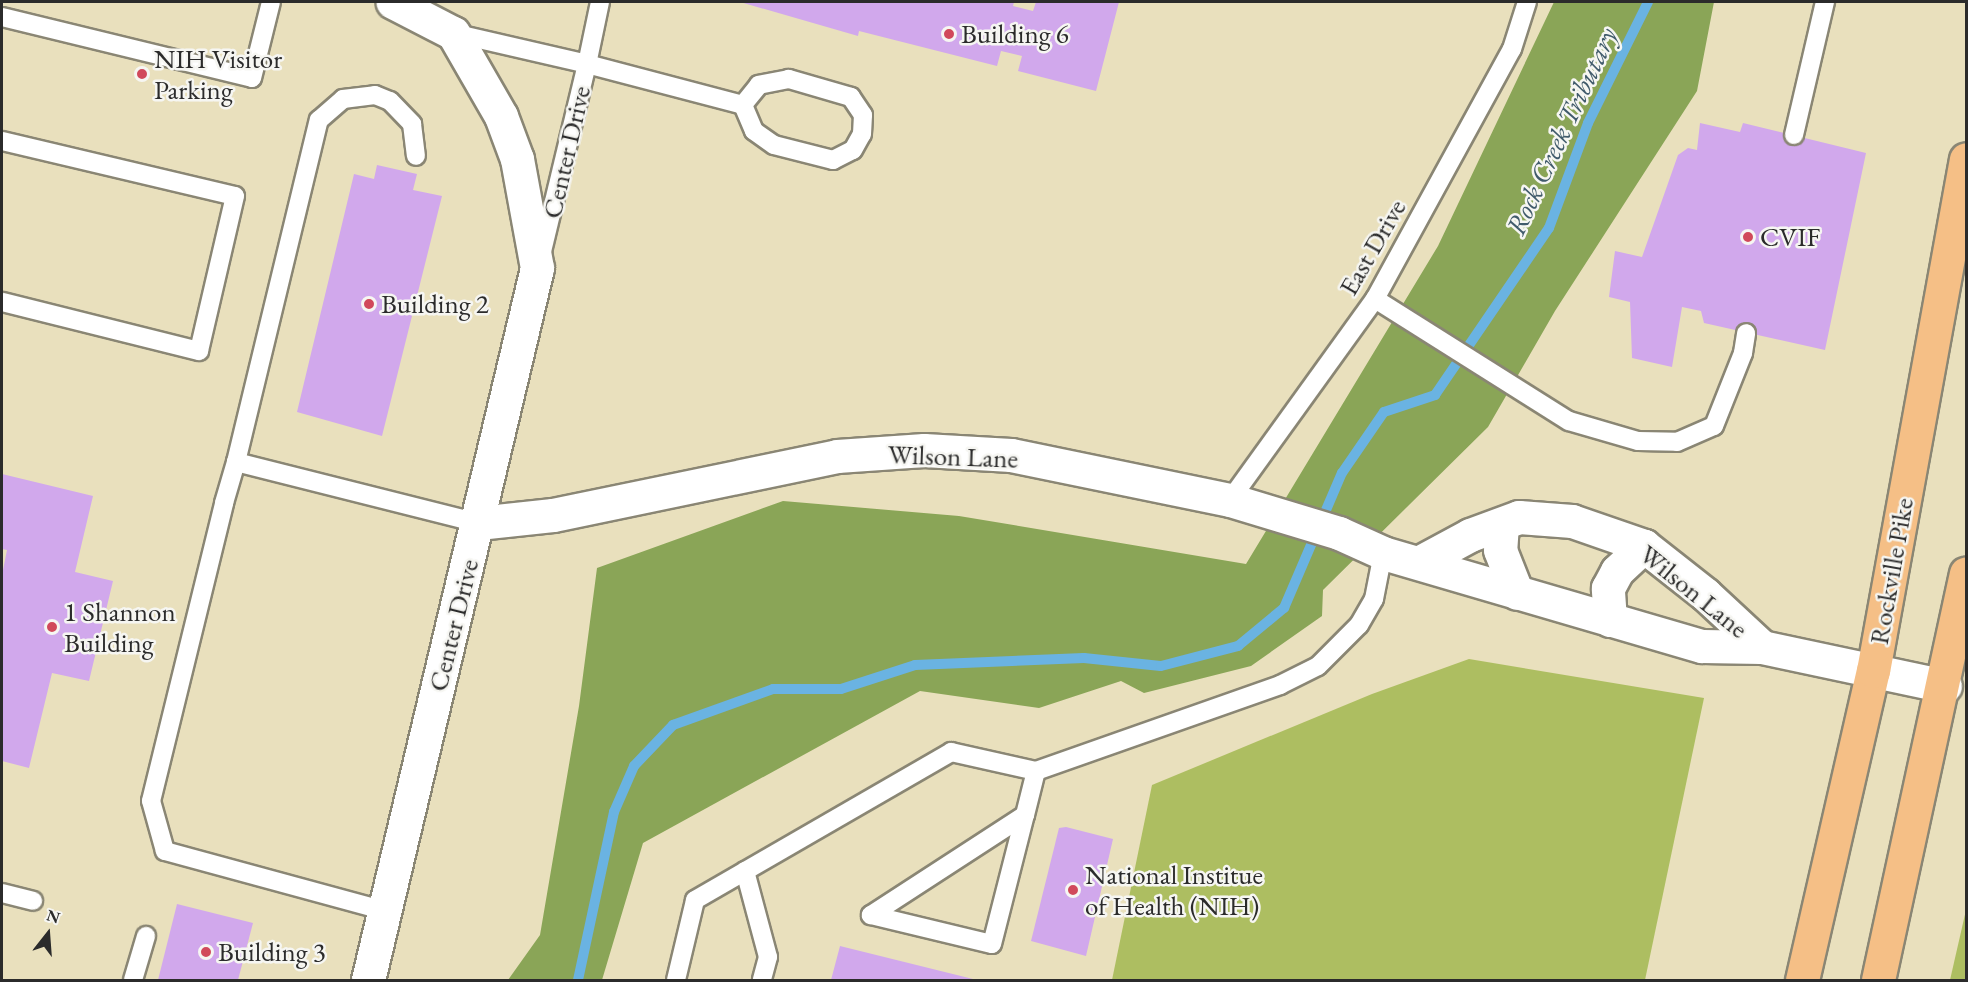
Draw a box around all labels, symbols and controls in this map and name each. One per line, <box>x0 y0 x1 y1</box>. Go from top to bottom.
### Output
place label: Building 6 <box>961 18 1069 50</box>
water label: Rock Creek Tributary <box>1498 22 1624 240</box>
marker: Building 6 <box>942 27 956 41</box>
place label: NIH Visitor Parking <box>154 42 282 105</box>
marker: NIH Visitor Parking <box>135 67 149 81</box>
street label: Center Drive <box>535 83 597 221</box>
street label: East Drive <box>1332 193 1412 301</box>
place label: CVIF <box>1760 221 1820 253</box>
marker: CVIF <box>1741 230 1755 244</box>
place label: Building 2 <box>381 288 489 320</box>
marker: Building 2 <box>362 297 376 311</box>
street label: Wilson Lane <box>887 438 1019 474</box>
street label: Rockville Pike <box>1862 495 1920 647</box>
street label: Wilson Lane <box>1633 537 1755 645</box>
street label: Center Drive <box>421 556 485 694</box>
place label: 1 Shannon Building <box>64 595 176 658</box>
marker: 1 Shannon Building <box>45 620 59 634</box>
place label: National Institue of Health (NIH) <box>1085 858 1263 921</box>
marker: National Institue of Health (NIH) <box>1066 883 1080 897</box>
north arrow <box>18 904 78 964</box>
text: N <box>44 904 63 928</box>
place label: Building 3 <box>218 936 326 968</box>
marker: Building 3 <box>199 945 213 959</box>

